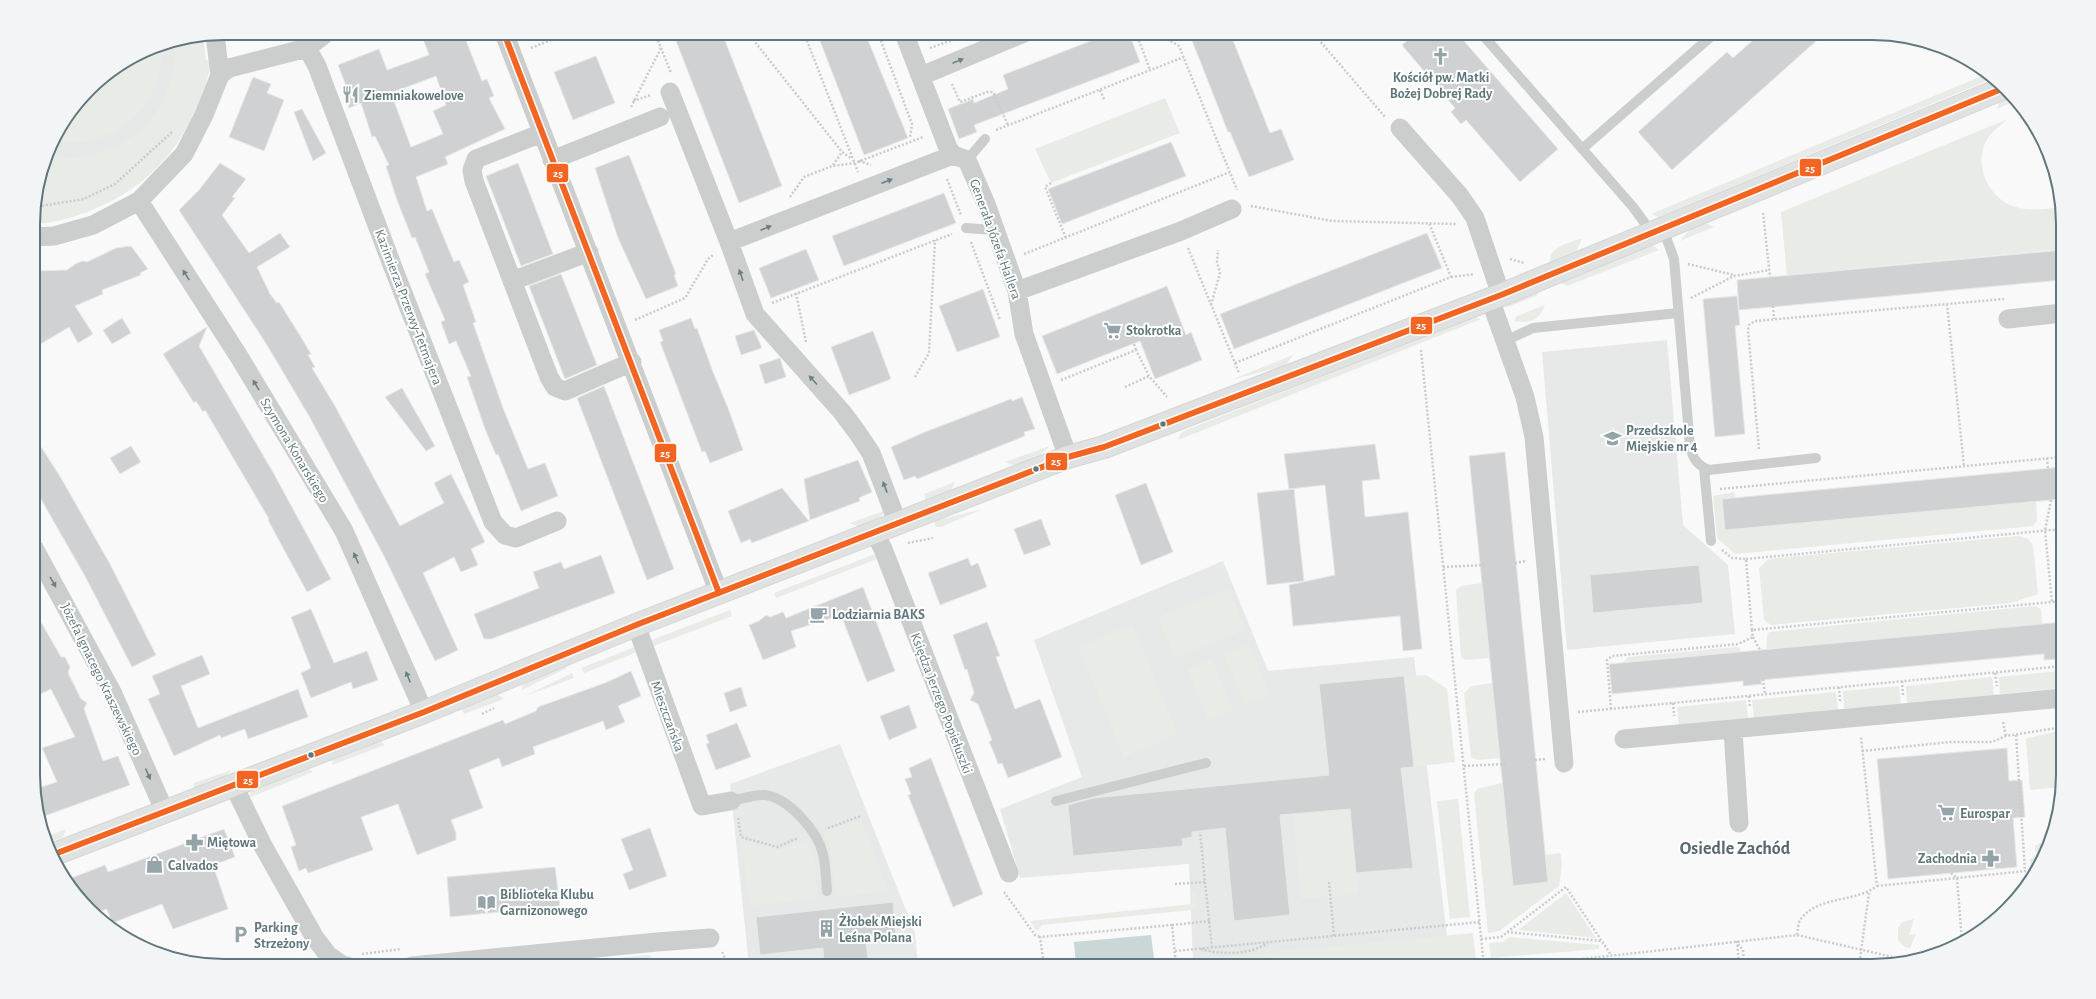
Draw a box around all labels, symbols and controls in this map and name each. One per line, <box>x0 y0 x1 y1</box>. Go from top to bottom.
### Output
church icon: Kościół pw. Matki Bożej Dobrej Rady <box>1431 47 1451 67</box>
one-way arrow <box>952 58 963 64</box>
place label: Kościół pw. Matki Bożej Dobrej Rady <box>1390 71 1493 101</box>
restaurant icon: Ziemniakowelove <box>341 85 361 105</box>
place label: Ziemniakowelove <box>364 89 464 103</box>
line badge: 25 <box>1799 158 1822 177</box>
line badge: 25 <box>546 163 569 183</box>
text: 25 <box>1805 163 1815 174</box>
text: 25 <box>553 168 563 179</box>
one-way arrow <box>881 177 893 183</box>
street label: Generała Józefa Hallera <box>967 177 1024 302</box>
one-way arrow <box>760 224 772 230</box>
street label: Kazimierza Przerwy-Tetmajera <box>372 228 444 388</box>
one-way arrow <box>737 268 743 280</box>
one-way arrow <box>182 270 190 280</box>
line badge: 25 <box>1410 316 1433 335</box>
supermarket icon: Stokrotka <box>1103 320 1123 340</box>
text: 25 <box>1416 320 1426 331</box>
place label: Stokrotka <box>1126 324 1182 338</box>
one-way arrow <box>809 375 818 385</box>
one-way arrow <box>252 379 259 391</box>
street label: Szymona Konarskiego <box>257 396 331 505</box>
unlabelled marker <box>1158 419 1168 429</box>
place label: Przedszkole Miejskie nr 4 <box>1626 424 1697 454</box>
school or university icon: Przedszkole Miejskie nr 4 <box>1603 428 1623 448</box>
line badge: 25 <box>654 443 677 463</box>
text: 25 <box>660 448 670 459</box>
line badge: 25 <box>1045 452 1068 471</box>
text: 25 <box>1051 456 1061 467</box>
unlabelled marker <box>1031 464 1041 474</box>
one-way arrow <box>882 481 888 492</box>
one-way arrow <box>353 552 359 563</box>
one-way arrow <box>50 576 57 588</box>
street label: Józefa Ignacego Kraszewskiego <box>58 601 144 758</box>
cafe icon: Lodziarnia BAKS <box>809 604 829 624</box>
place label: Lodziarnia BAKS <box>832 608 925 622</box>
street label: Księdza Jerzego Popiełuszki <box>908 631 974 776</box>
one-way arrow <box>405 671 411 682</box>
street label: Mieszczańska <box>648 679 686 754</box>
unlabelled marker <box>306 750 316 760</box>
one-way arrow <box>145 768 151 779</box>
line badge: 25 <box>236 770 259 789</box>
text: 25 <box>243 775 253 786</box>
supermarket icon: Eurospar <box>1937 803 1957 823</box>
place label: Eurospar <box>1960 807 2010 821</box>
pharmacy icon: Miętowa <box>184 832 204 852</box>
place label: Miętowa <box>207 836 256 850</box>
district label: Osiedle Zachód <box>1680 840 1791 858</box>
pharmacy icon: Zachodnia <box>1980 848 2000 868</box>
place label: Zachodnia <box>1918 852 1977 866</box>
shop icon: Calvados <box>145 855 165 875</box>
place label: Calvados <box>168 859 218 873</box>
place label: Biblioteka Klubu Garnizonowego <box>500 888 595 918</box>
library icon: Biblioteka Klubu Garnizonowego <box>477 892 497 912</box>
place label: Żłobek Miejski Leśna Polana <box>839 913 922 945</box>
building icon: Żłobek Miejski Leśna Polana <box>816 919 836 939</box>
place label: Parking Strzeżony <box>254 921 310 951</box>
parking icon: Parking Strzeżony <box>231 925 251 945</box>

